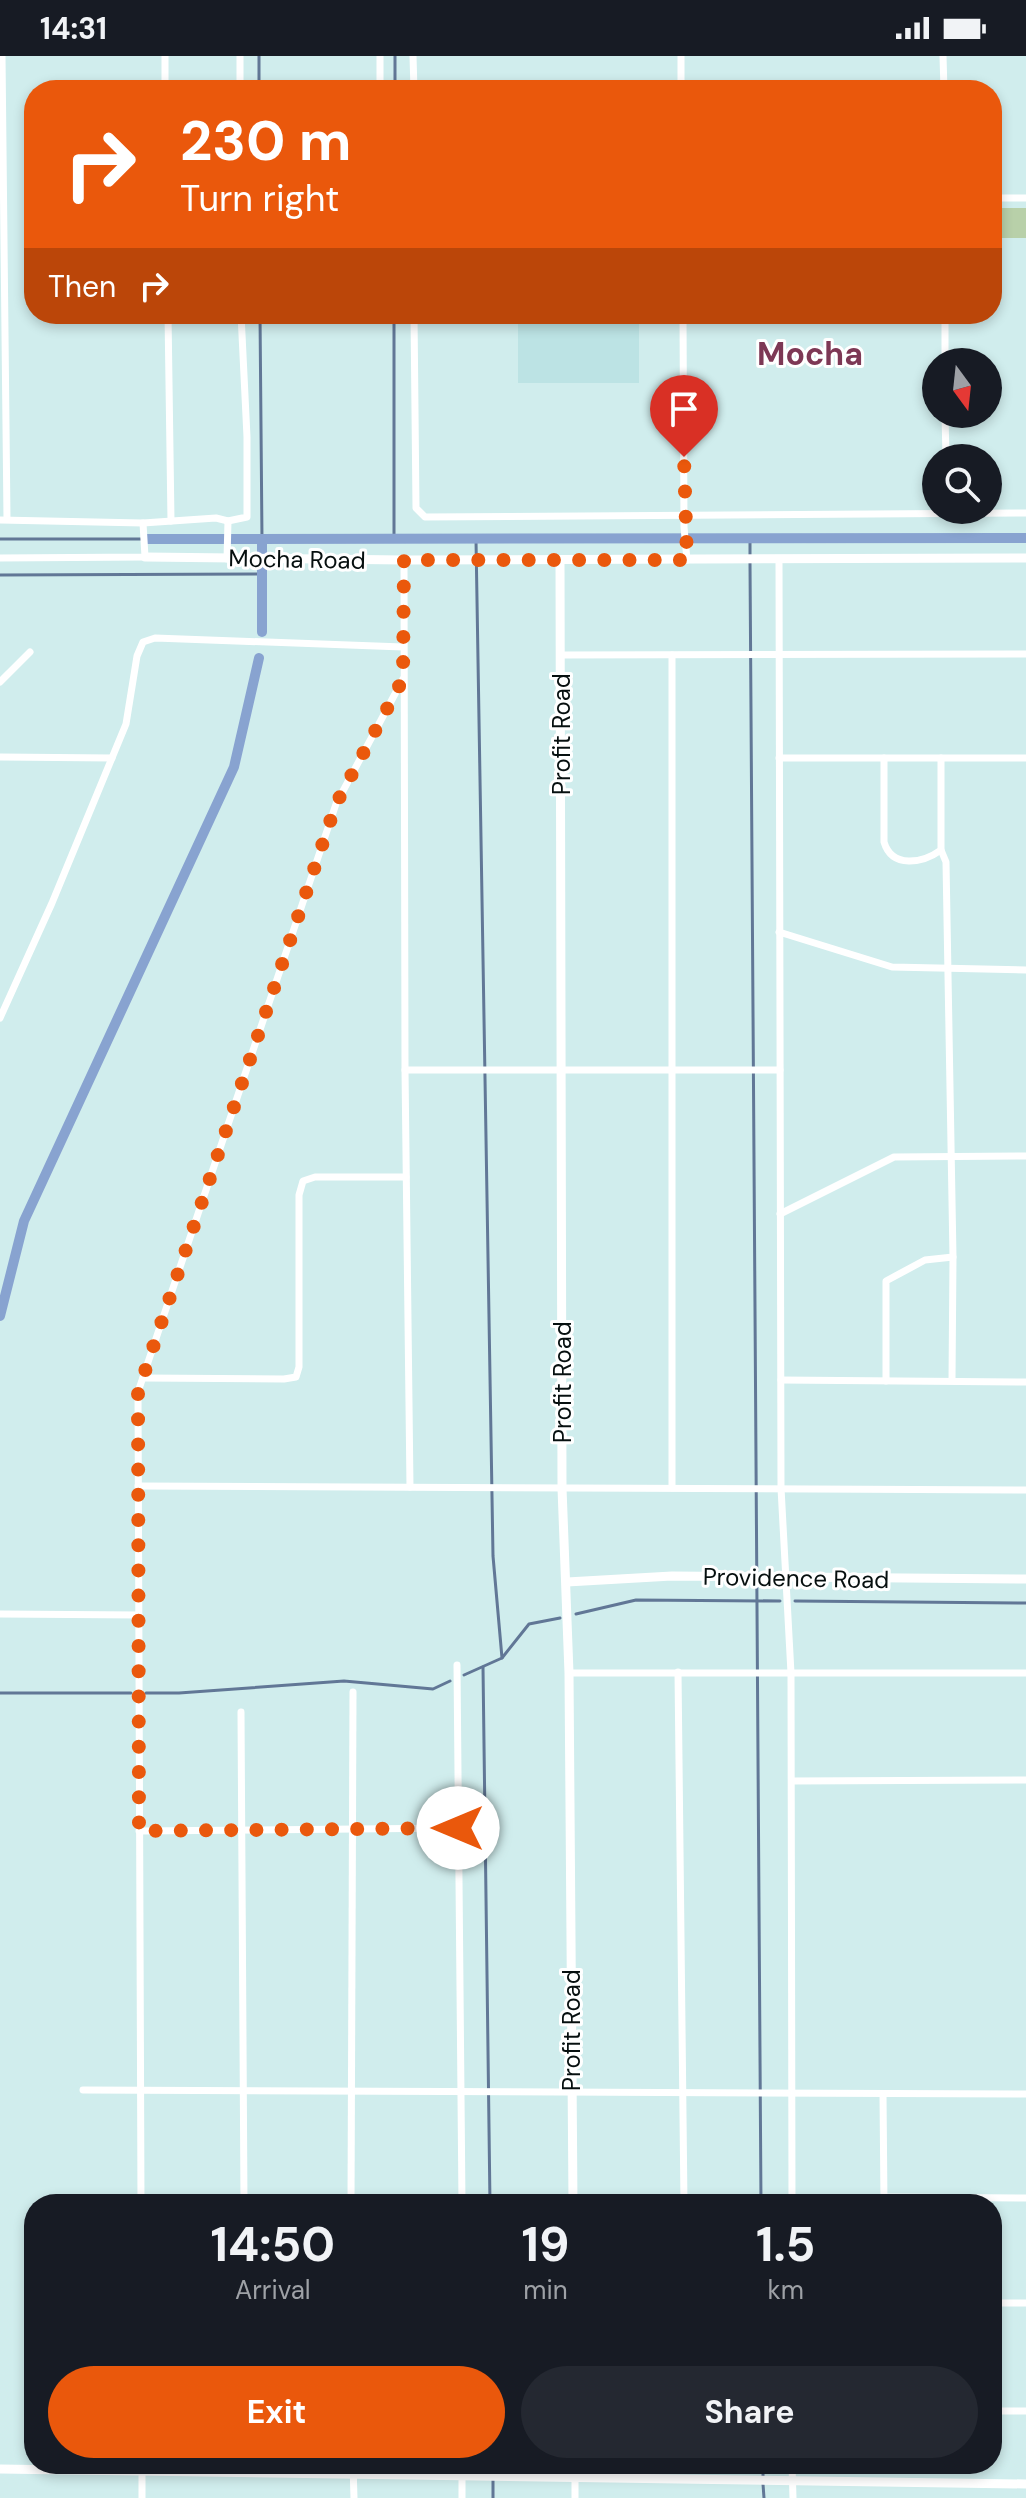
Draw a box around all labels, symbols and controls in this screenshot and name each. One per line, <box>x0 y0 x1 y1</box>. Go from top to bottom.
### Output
text: 14:31 <box>40 9 107 48</box>
text: 230 m <box>180 104 351 177</box>
icon: right <box>48 112 152 216</box>
text: Turn right <box>180 175 339 222</box>
icon: right <box>132 264 176 308</box>
text: Then <box>48 267 116 306</box>
district label: Mocha <box>757 333 863 375</box>
north arrow <box>922 348 1002 428</box>
map controls <box>922 348 1002 524</box>
pin <box>650 375 718 457</box>
icon: arrive <box>662 387 706 431</box>
button: search <box>922 444 1002 524</box>
street label: Mocha Road <box>228 542 366 576</box>
street label: Profit Road <box>546 673 577 795</box>
street label: Profit Road <box>547 1321 578 1443</box>
street label: Providence Road <box>703 1561 889 1595</box>
position arrow <box>416 1786 500 1870</box>
street label: Profit Road <box>556 1969 587 2091</box>
text: 14:50 <box>211 2213 335 2276</box>
text: 19 <box>522 2213 570 2276</box>
text: 1.5 <box>756 2213 815 2276</box>
text: Arrival <box>235 2273 311 2307</box>
text: min <box>523 2273 568 2307</box>
text: km <box>768 2273 804 2307</box>
button: Exit <box>48 2366 505 2458</box>
button: Share <box>521 2366 978 2458</box>

